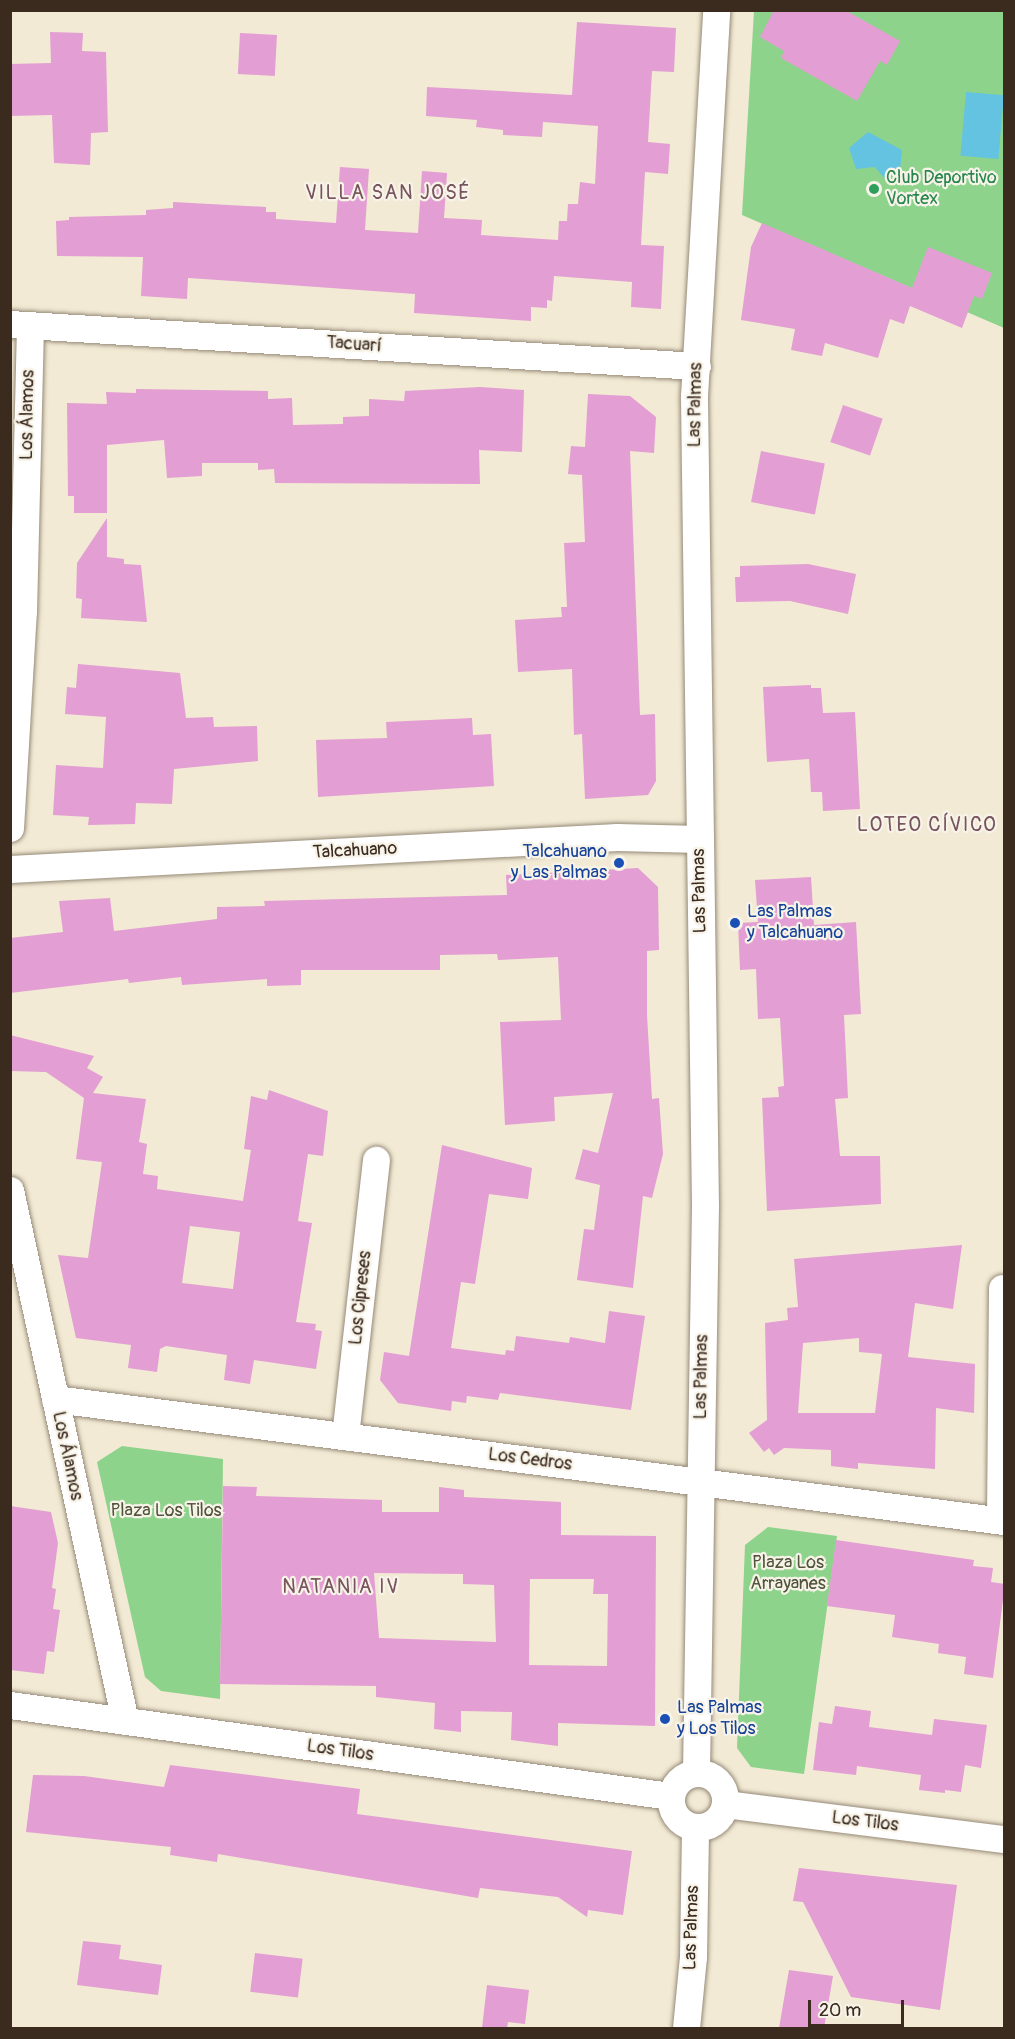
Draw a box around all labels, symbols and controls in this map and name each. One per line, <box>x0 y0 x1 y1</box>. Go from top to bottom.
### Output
place label: Club Deportivo Vortex <box>886 168 997 210</box>
district label: VILLA SAN JOSÉ <box>305 180 471 204</box>
marker: Club Deportivo Vortex <box>867 182 881 196</box>
street label: Tacuarí <box>326 332 382 358</box>
street label: Las Palmas <box>684 362 708 448</box>
street label: Los Álamos <box>16 370 40 460</box>
district label: LOTEO CÍVICO <box>857 812 997 836</box>
street label: Talcahuano <box>312 838 398 864</box>
place label: Talcahuano y Las Palmas <box>511 842 607 884</box>
street label: Las Palmas <box>688 848 712 934</box>
marker: Talcahuano y Las Palmas <box>612 856 626 870</box>
place label: Las Palmas y Talcahuano <box>747 902 843 944</box>
marker: Las Palmas y Talcahuano <box>728 916 742 930</box>
street label: Los Cipreses <box>345 1250 377 1346</box>
street label: Las Palmas <box>690 1334 714 1420</box>
street label: Los Álamos <box>47 1410 87 1502</box>
street label: Los Cedros <box>487 1444 573 1476</box>
park label: Plaza Los Tilos <box>110 1500 222 1522</box>
park label: Plaza Los Arrayanes <box>750 1553 826 1596</box>
district label: NATANIA IV <box>282 1574 400 1598</box>
place label: Las Palmas y Los Tilos <box>677 1698 762 1740</box>
marker: Las Palmas y Los Tilos <box>658 1712 672 1726</box>
street label: Los Tilos <box>305 1736 375 1766</box>
street label: Los Tilos <box>830 1807 900 1837</box>
street label: Las Palmas <box>680 1885 704 1971</box>
scale bar <box>811 1988 907 2026</box>
text: 20 m <box>819 1999 861 2022</box>

